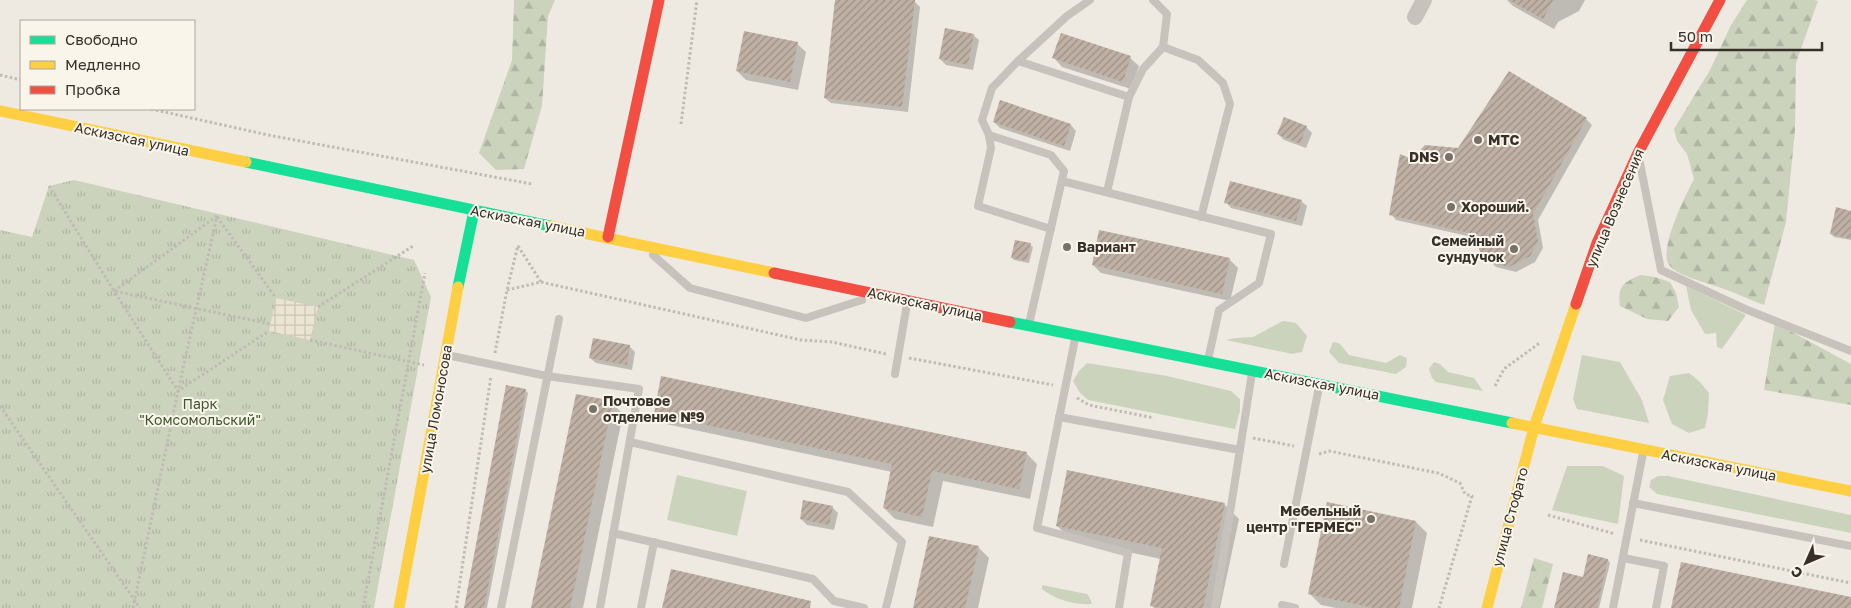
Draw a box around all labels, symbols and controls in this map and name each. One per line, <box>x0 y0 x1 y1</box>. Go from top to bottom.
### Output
legend <box>20 20 195 110</box>
scale bar <box>1671 20 1822 52</box>
text: 50 m <box>1678 27 1713 45</box>
text: Свободно <box>65 30 138 48</box>
text: Медленно <box>65 55 141 73</box>
text: Пробка <box>65 80 120 98</box>
street label: Аскизская улица <box>73 118 191 159</box>
place label: МТС <box>1488 131 1519 148</box>
marker: МТС <box>1472 134 1484 146</box>
street label: улица Вознесения <box>1582 146 1647 270</box>
place label: DNS <box>1409 148 1439 165</box>
marker: DNS <box>1443 151 1455 163</box>
place label: Хороший. <box>1461 198 1530 215</box>
street label: Аскизская улица <box>469 201 587 240</box>
marker: Хороший. <box>1445 201 1457 213</box>
place label: Семейный сундучок <box>1431 232 1504 265</box>
place label: Вариант <box>1077 238 1136 255</box>
marker: Вариант <box>1061 241 1073 253</box>
marker: Семейный сундучок <box>1508 243 1520 255</box>
street label: Аскизская улица <box>866 283 984 324</box>
street label: улица Ломоносова <box>416 343 455 475</box>
street label: Аскизская улица <box>1263 364 1381 403</box>
place label: Почтовое отделение №9 <box>603 392 705 425</box>
park label: Парк "Комсомольский" <box>139 395 261 428</box>
marker: Почтовое отделение №9 <box>587 403 599 415</box>
street label: Аскизская улица <box>1660 445 1778 484</box>
street label: улица Стофато <box>1488 465 1531 569</box>
place label: Мебельный центр "ГЕРМЕС" <box>1246 502 1361 535</box>
marker: Мебельный центр "ГЕРМЕС" <box>1365 513 1377 525</box>
north arrow <box>1781 538 1831 588</box>
text: С <box>1787 563 1806 582</box>

